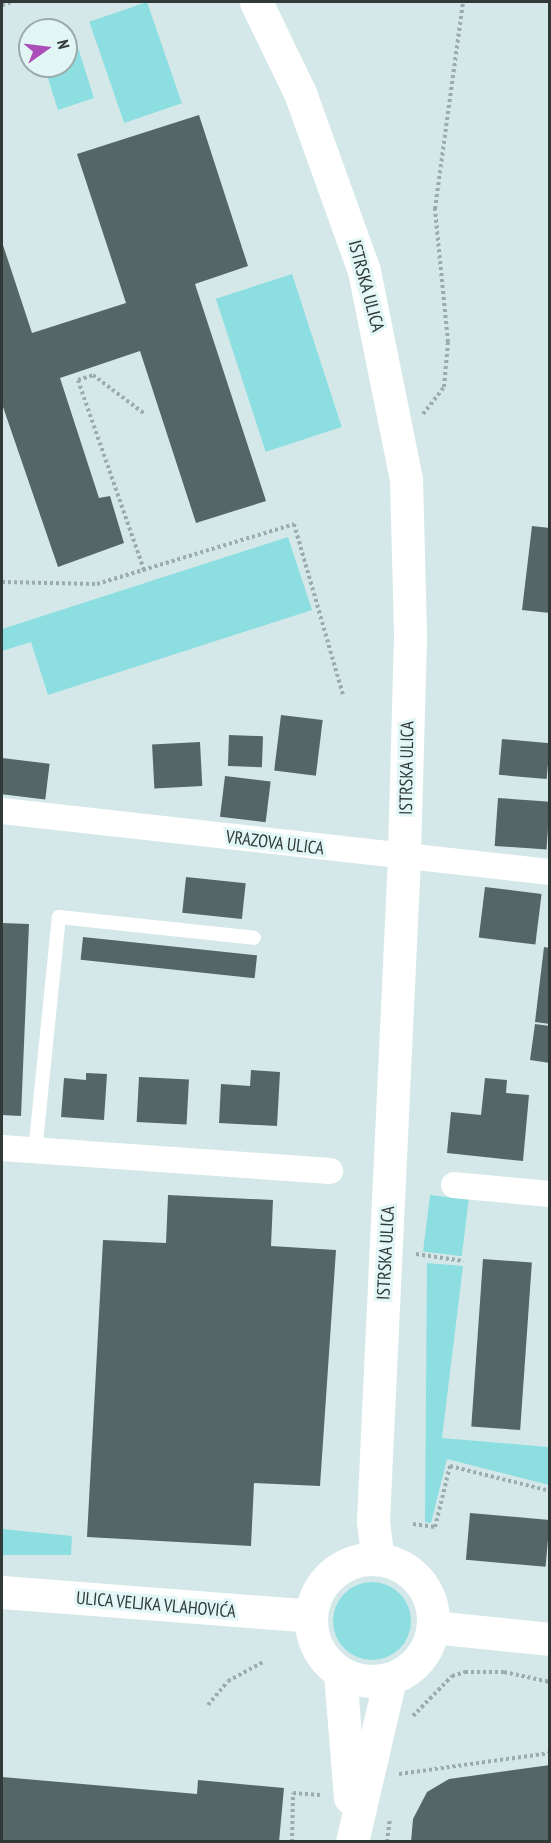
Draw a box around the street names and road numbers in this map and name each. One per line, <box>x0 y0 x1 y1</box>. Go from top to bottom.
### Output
street label: ISTRSKA ULICA <box>343 238 389 334</box>
street label: ISTRSKA ULICA <box>395 721 419 815</box>
street label: VRAZOVA ULICA <box>224 826 326 860</box>
street label: ISTRSKA ULICA <box>373 1205 399 1301</box>
street label: ULICA VELJKA VLAHOVIĆA <box>74 1587 238 1623</box>

